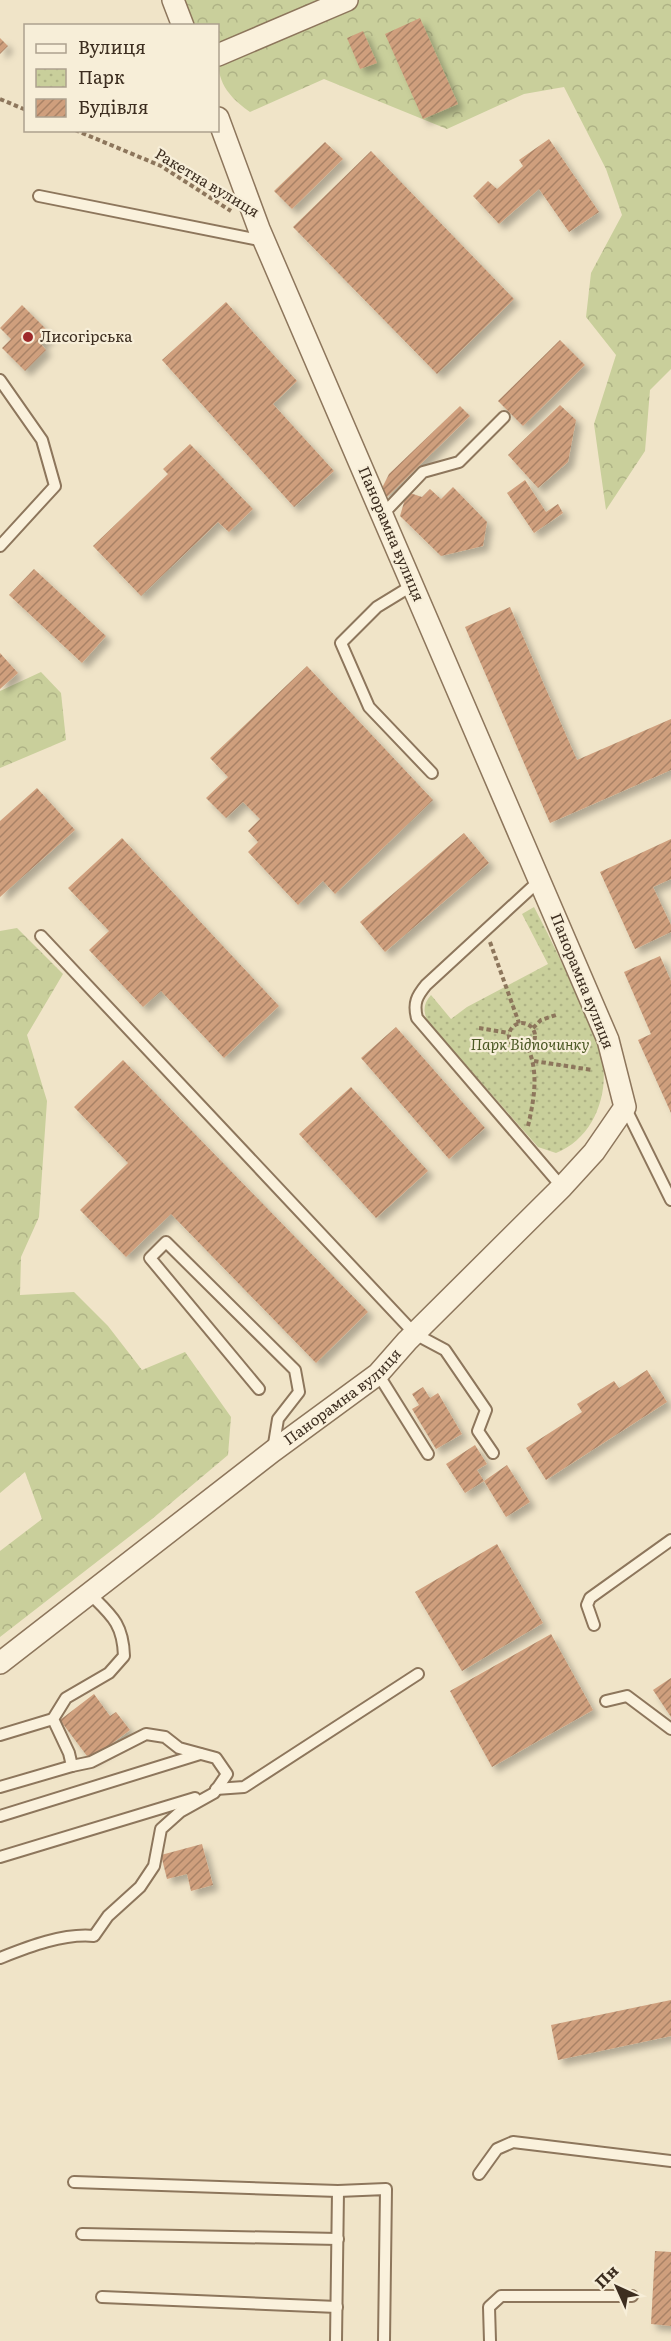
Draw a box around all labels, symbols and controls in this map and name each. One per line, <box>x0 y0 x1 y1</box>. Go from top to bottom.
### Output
legend <box>24 24 219 132</box>
text: Вулиця <box>78 33 146 60</box>
text: Парк <box>78 63 125 90</box>
text: Будівля <box>78 93 149 120</box>
street label: Ракетна вулиця <box>151 141 264 222</box>
place label: Лисогірська <box>40 324 133 347</box>
marker: Лисогірська <box>21 330 35 344</box>
street label: Панорамна вулиця <box>354 462 431 605</box>
street label: Панорамна вулиця <box>546 909 621 1052</box>
park label: Парк Відпочинку <box>470 1032 590 1055</box>
street label: Панорамна вулиця <box>278 1342 406 1450</box>
north arrow <box>587 2257 647 2317</box>
text: Пн <box>588 2258 623 2293</box>

